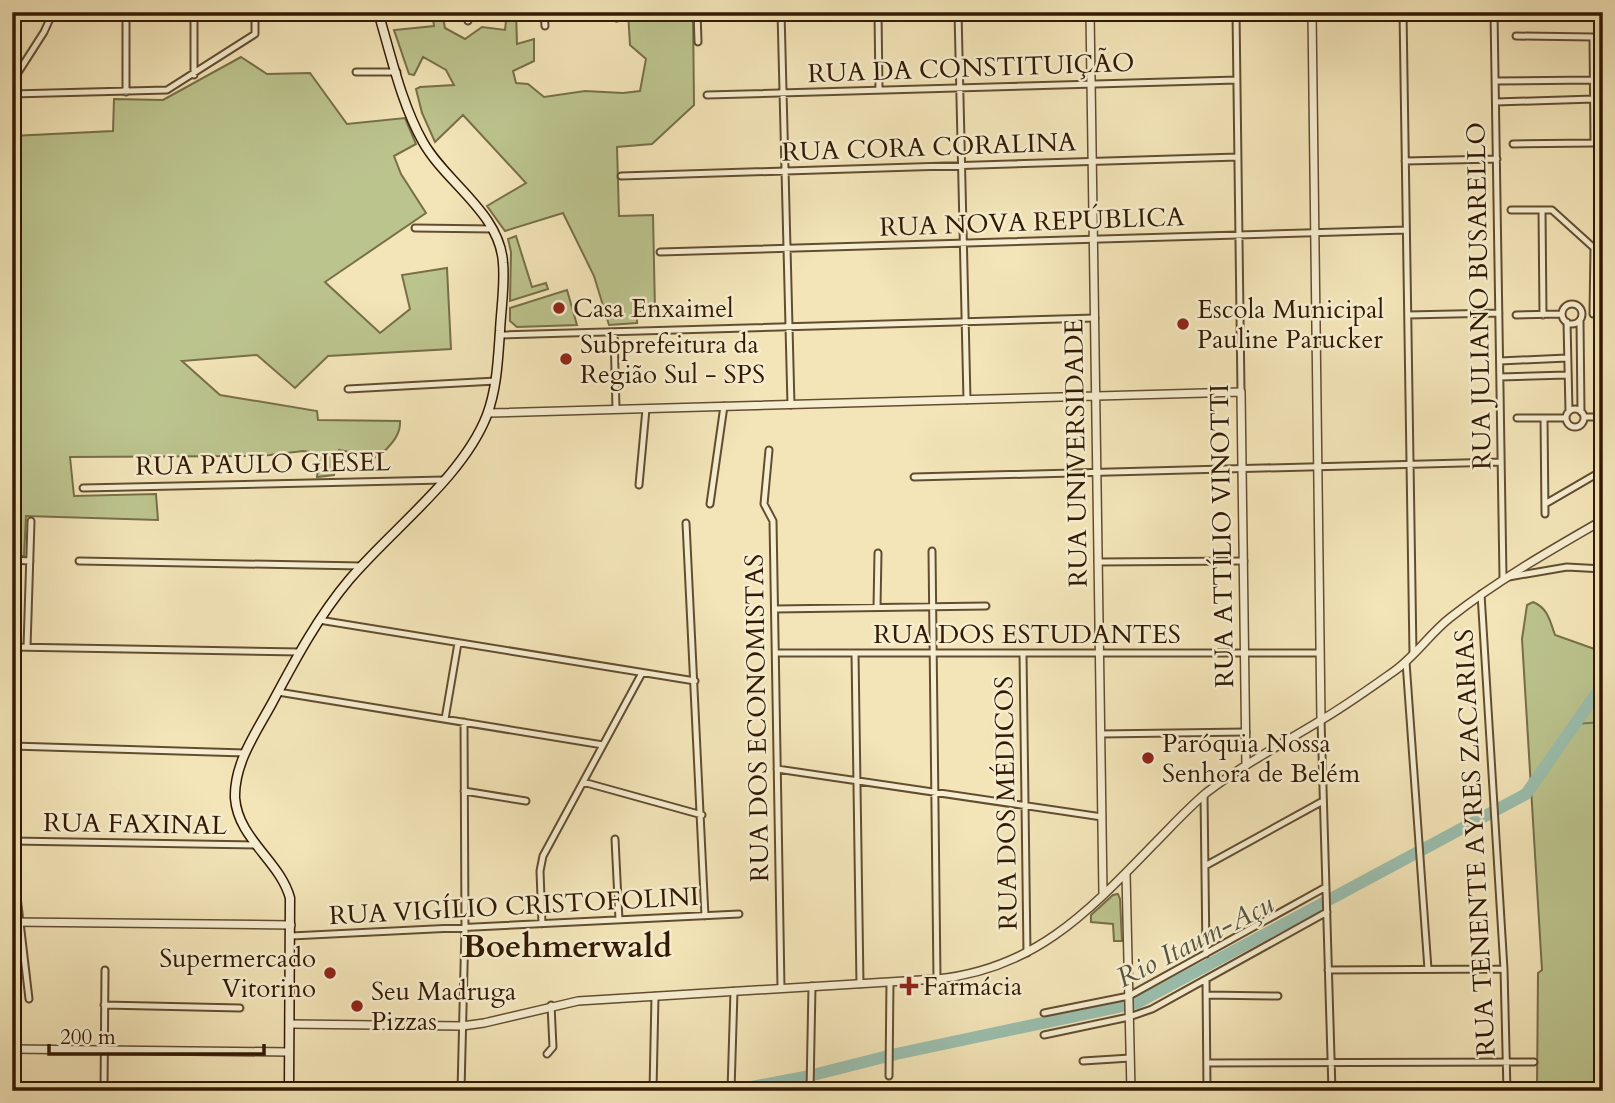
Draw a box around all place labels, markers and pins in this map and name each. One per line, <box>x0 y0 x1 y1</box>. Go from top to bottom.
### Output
place label: Casa Enxaimel <box>573 291 734 326</box>
place label: Escola Municipal Pauline Parucker <box>1197 292 1385 357</box>
marker: Casa Enxaimel <box>551 300 567 316</box>
marker: Escola Municipal Pauline Parucker <box>1175 316 1191 332</box>
place label: Subprefeitura da Região Sul - SPS <box>580 327 765 392</box>
marker: Subprefeitura da Região Sul - SPS <box>558 351 574 367</box>
place label: Paróquia Nossa Senhora de Belém <box>1162 726 1360 791</box>
marker: Paróquia Nossa Senhora de Belém <box>1140 750 1156 766</box>
place label: Supermercado Vitorino <box>159 941 316 1006</box>
marker: Supermercado Vitorino <box>322 965 338 981</box>
place label: Farmácia <box>923 969 1022 1004</box>
place label: Seu Madruga Pizzas <box>371 974 516 1039</box>
marker: Farmácia <box>901 978 917 994</box>
marker: Seu Madruga Pizzas <box>349 998 365 1014</box>

